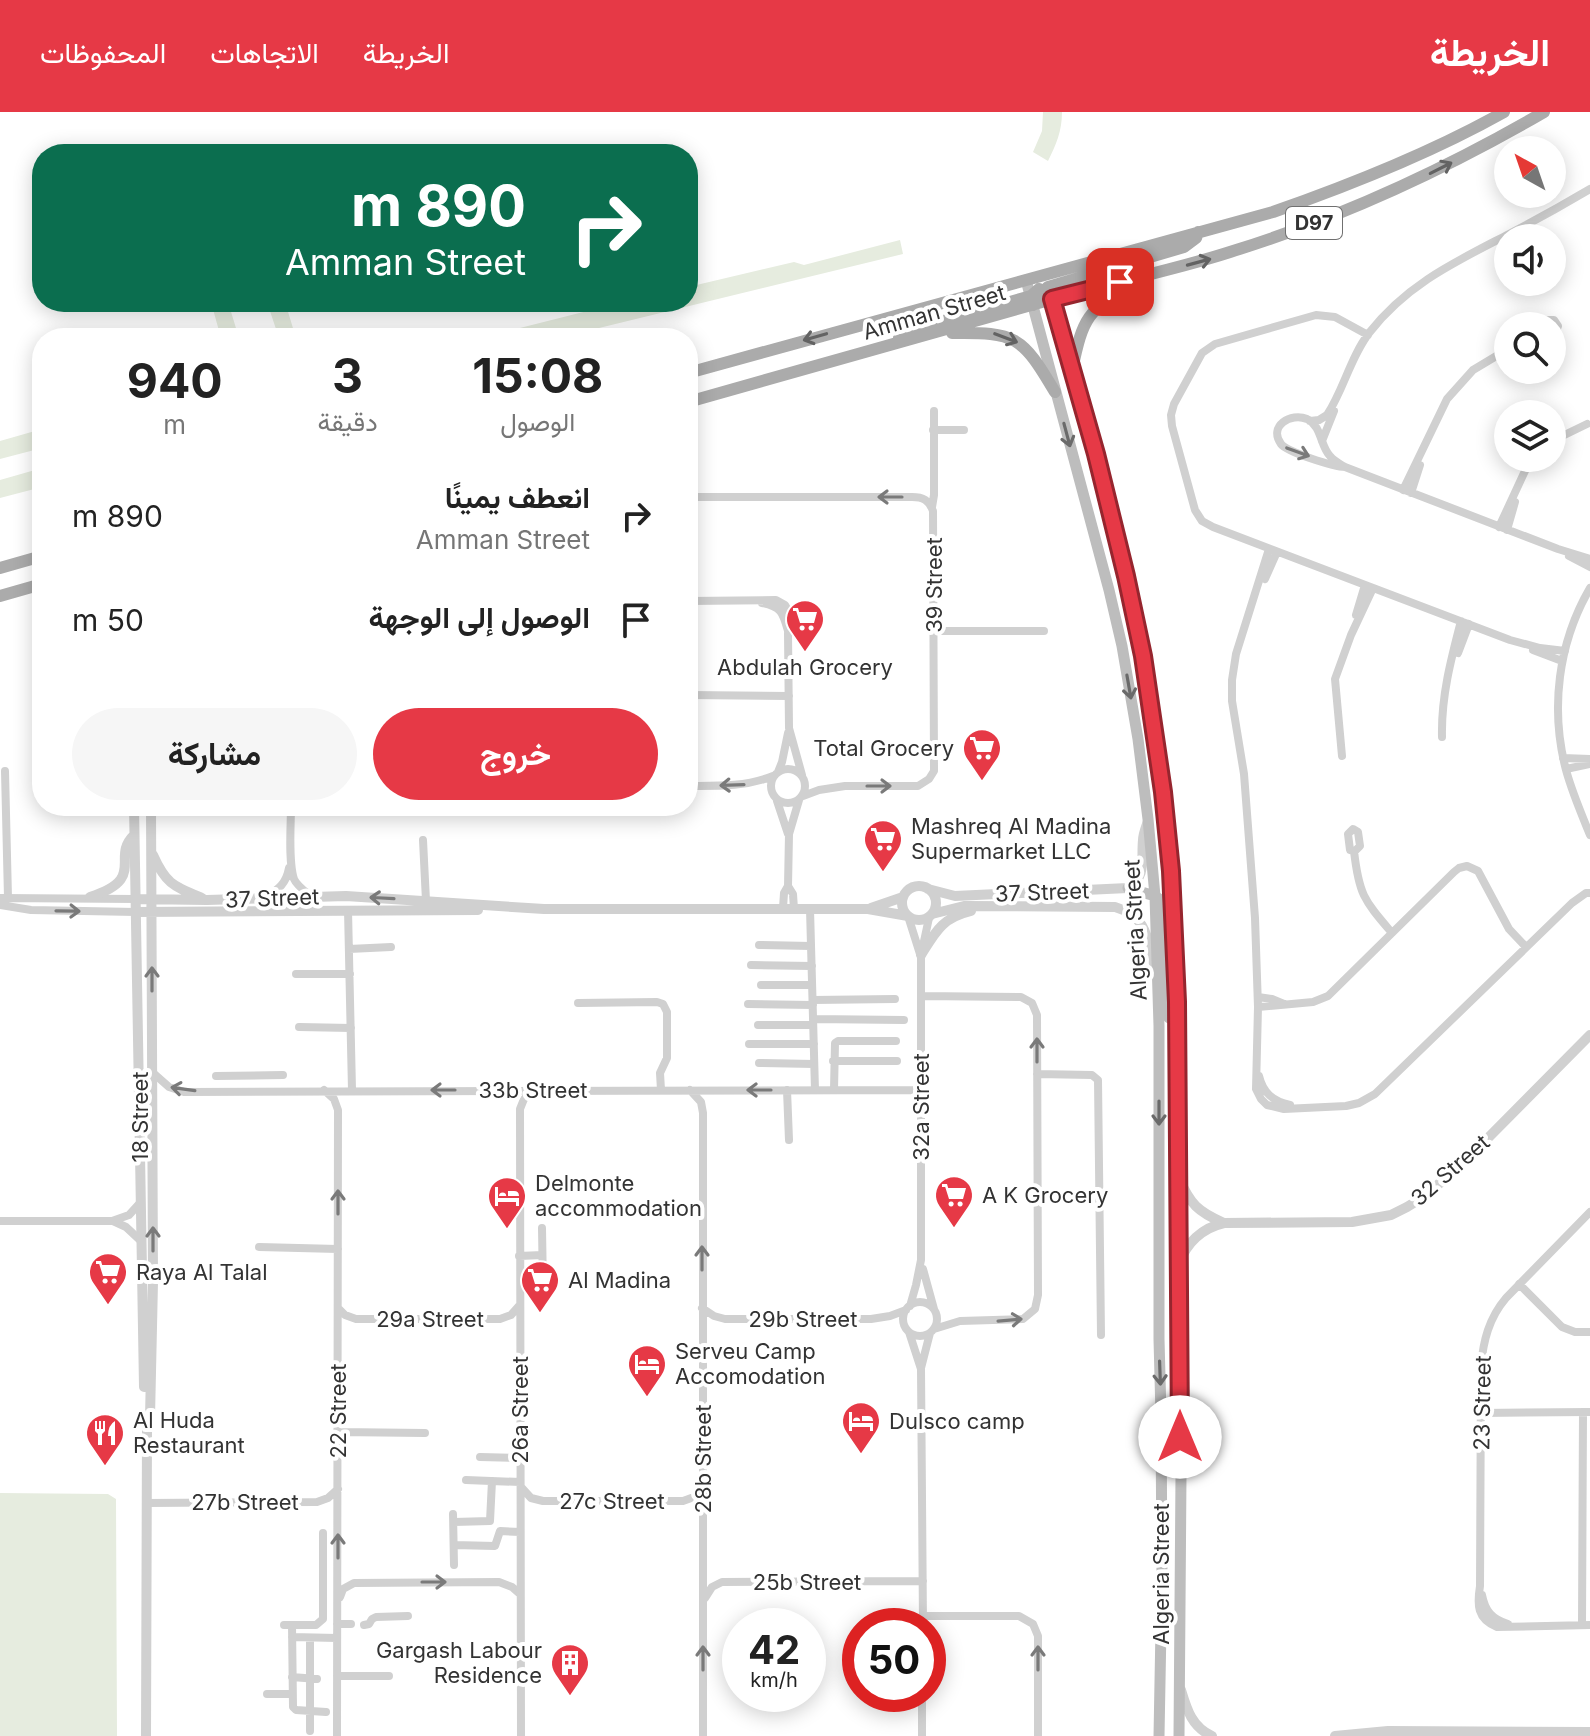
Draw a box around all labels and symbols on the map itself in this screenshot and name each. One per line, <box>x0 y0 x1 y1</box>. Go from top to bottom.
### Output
north arrow <box>1494 136 1566 208</box>
one-way arrow <box>1429 159 1453 175</box>
road number: D97 <box>1286 207 1342 239</box>
pin <box>1086 248 1154 316</box>
one-way arrow <box>1186 253 1212 268</box>
street label: Amman Street <box>860 279 1008 345</box>
one-way arrow <box>803 331 829 346</box>
one-way arrow <box>993 332 1018 347</box>
one-way arrow <box>1060 421 1075 447</box>
one-way arrow <box>1285 446 1310 461</box>
one-way arrow <box>877 489 904 505</box>
street label: 39 Street <box>921 537 947 633</box>
supermarket icon: Abdulah Grocery <box>784 598 826 653</box>
place label: Abdulah Grocery <box>717 654 893 680</box>
one-way arrow <box>1122 674 1137 699</box>
supermarket icon: Total Grocery <box>961 727 1003 782</box>
place label: Total Grocery <box>813 735 954 761</box>
one-way arrow <box>719 778 746 793</box>
one-way arrow <box>865 778 892 794</box>
place label: Mashreq Al Madina Supermarket LLC <box>911 813 1111 864</box>
supermarket icon: Mashreq Al Madina Supermarket LLC <box>862 818 904 873</box>
street label: Algeria Street <box>1118 859 1152 1001</box>
street label: 37 Street <box>994 877 1090 907</box>
street label: 37 Street <box>224 883 320 913</box>
one-way arrow <box>369 890 396 905</box>
one-way arrow <box>54 903 81 919</box>
one-way arrow <box>144 966 160 993</box>
one-way arrow <box>1029 1037 1045 1064</box>
street label: 32a Street <box>908 1053 934 1161</box>
street label: 18 Street <box>127 1072 153 1162</box>
street label: 33b Street <box>479 1077 587 1103</box>
one-way arrow <box>170 1082 197 1097</box>
one-way arrow <box>430 1082 457 1098</box>
one-way arrow <box>746 1082 773 1098</box>
one-way arrow <box>1151 1099 1167 1126</box>
street label: 32 Street <box>1406 1129 1494 1211</box>
place label: Delmonte accommodation <box>535 1170 702 1221</box>
supermarket icon: A K Grocery <box>933 1174 975 1229</box>
hotel icon: Delmonte accommodation <box>486 1175 528 1230</box>
place label: A K Grocery <box>982 1182 1108 1208</box>
one-way arrow <box>330 1189 346 1216</box>
one-way arrow <box>145 1226 161 1253</box>
one-way arrow <box>694 1245 710 1272</box>
supermarket icon: Raya Al Talal <box>87 1251 129 1306</box>
place label: Raya Al Talal <box>136 1259 268 1285</box>
supermarket icon: Al Madina <box>519 1259 561 1314</box>
place label: Al Madina <box>568 1267 671 1293</box>
street label: 29a Street <box>376 1306 484 1332</box>
street label: 29b Street <box>749 1306 857 1332</box>
one-way arrow <box>997 1312 1023 1327</box>
place label: Serveu Camp Accomodation <box>675 1338 826 1389</box>
hotel icon: Serveu Camp Accomodation <box>626 1343 668 1398</box>
street label: 23 Street <box>1468 1355 1496 1451</box>
street label: 26a Street <box>507 1356 533 1464</box>
one-way arrow <box>1152 1359 1167 1386</box>
street label: 22 Street <box>325 1363 351 1459</box>
position arrow <box>1138 1395 1222 1479</box>
hotel icon: Dulsco camp <box>840 1400 882 1455</box>
street label: 28b Street <box>690 1405 716 1513</box>
place label: Al Huda Restaurant <box>133 1407 245 1458</box>
place label: Dulsco camp <box>889 1408 1025 1434</box>
restaurant icon: Al Huda Restaurant <box>84 1412 126 1467</box>
street label: 27c Street <box>559 1488 665 1514</box>
street label: 27b Street <box>191 1489 299 1515</box>
street label: Algeria Street <box>1148 1503 1174 1645</box>
one-way arrow <box>330 1533 346 1560</box>
street label: 25b Street <box>753 1569 861 1595</box>
one-way arrow <box>420 1574 447 1590</box>
speed limit sign: 50 <box>842 1608 946 1712</box>
place label: Gargash Labour Residence <box>376 1637 542 1688</box>
building icon: Gargash Labour Residence <box>549 1642 591 1697</box>
one-way arrow <box>695 1645 711 1672</box>
one-way arrow <box>1030 1645 1046 1672</box>

